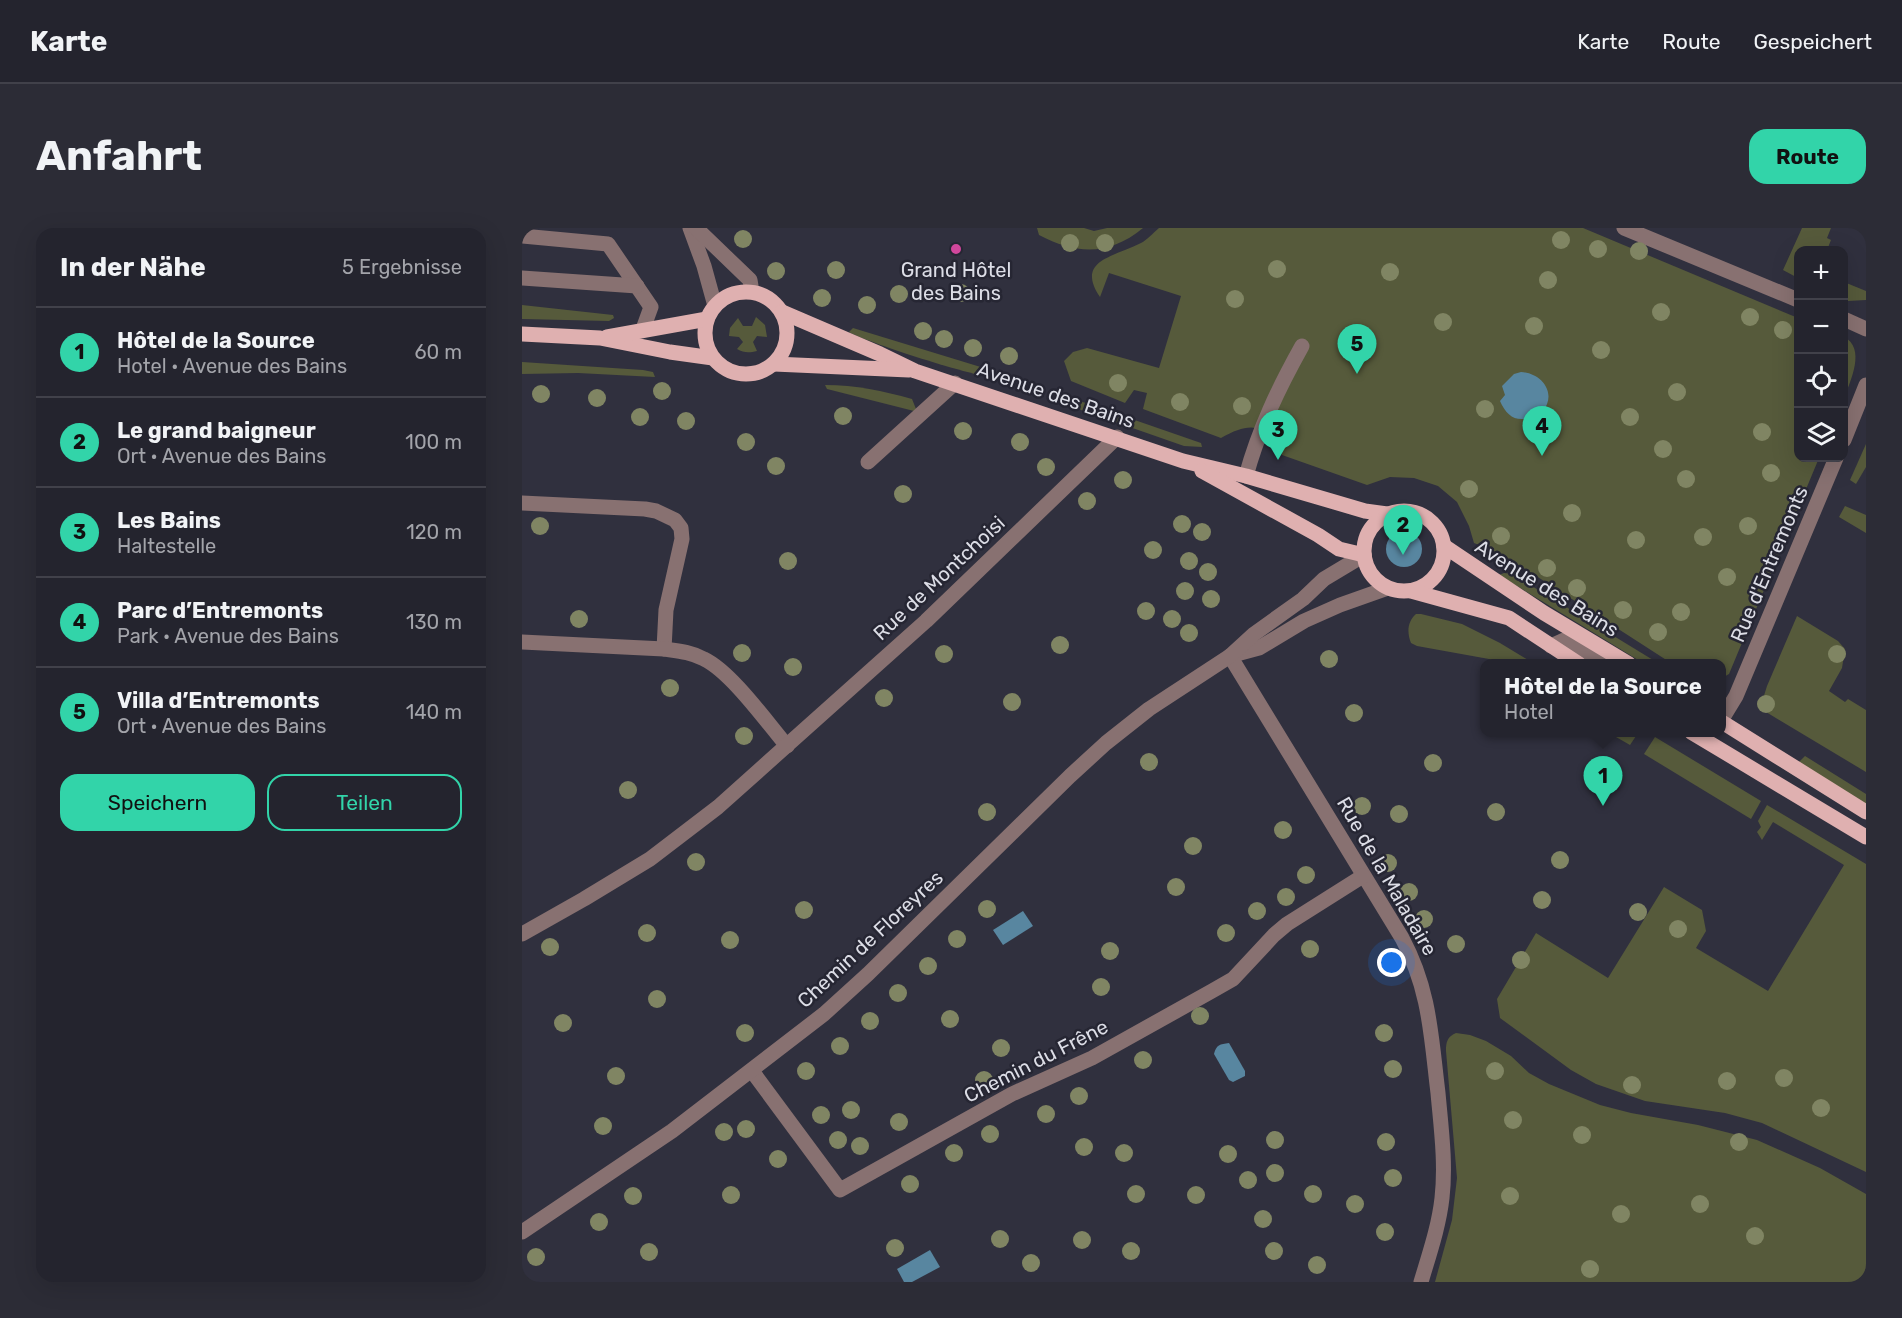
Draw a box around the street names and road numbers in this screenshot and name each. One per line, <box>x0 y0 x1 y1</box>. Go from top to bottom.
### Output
street label: Avenue des Bains <box>974 357 1138 433</box>
street label: Rue d'Entremonts <box>1725 482 1813 646</box>
street label: Rue de Montchoisi <box>868 511 1010 645</box>
street label: Avenue des Bains <box>1471 534 1623 642</box>
street label: Rue de la Maladaire <box>1332 792 1442 960</box>
street label: Chemin de Floreyres <box>792 865 948 1013</box>
street label: Chemin du Frêne <box>960 1014 1112 1108</box>

